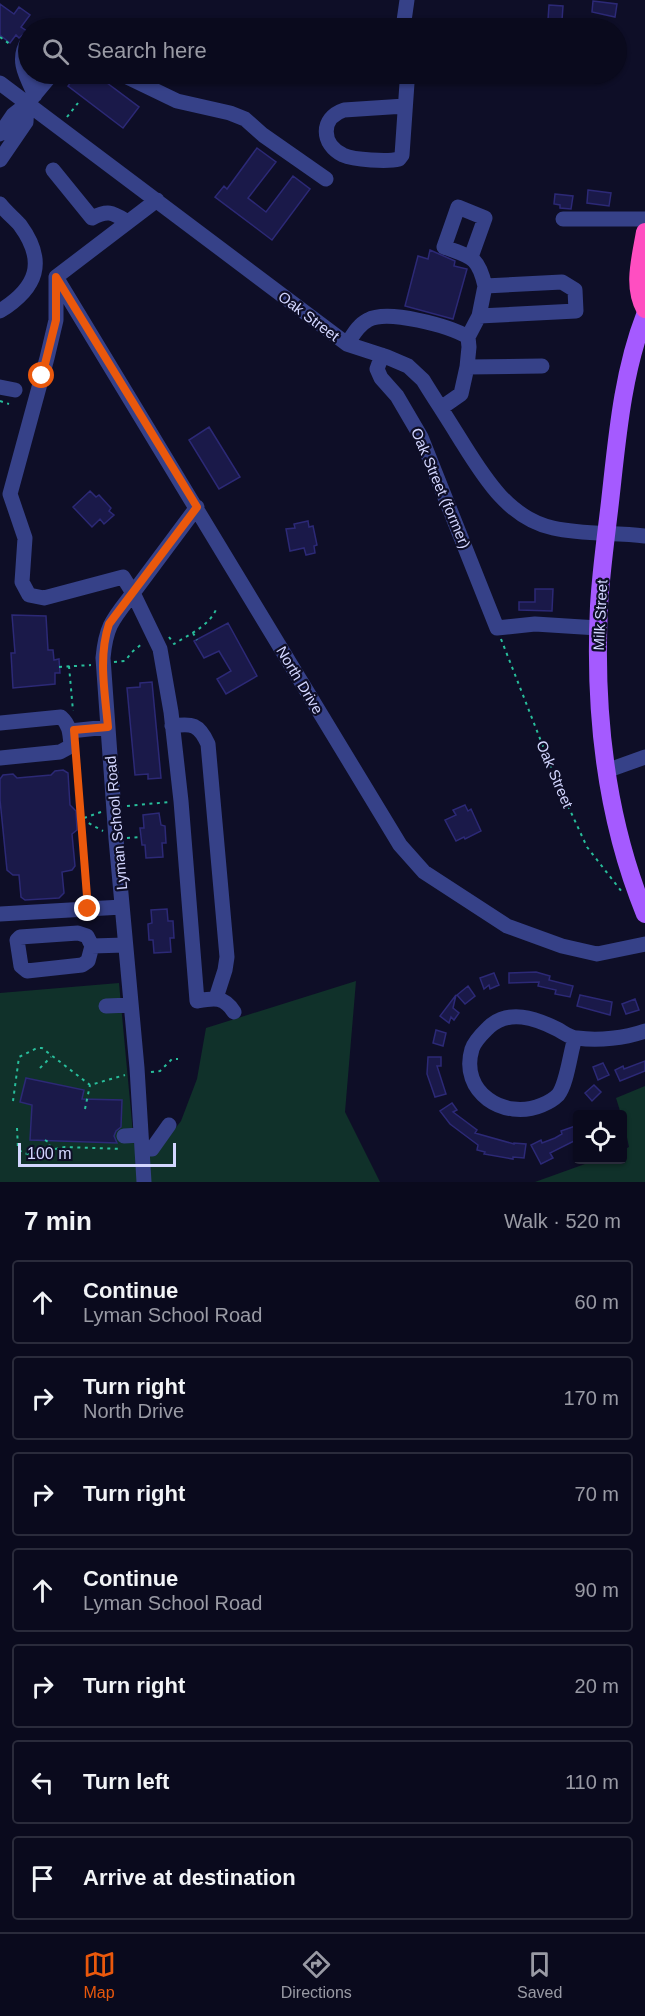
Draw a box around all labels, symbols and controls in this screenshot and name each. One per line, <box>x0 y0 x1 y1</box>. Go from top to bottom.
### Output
search box <box>18 18 627 84</box>
icon: search <box>39 35 72 68</box>
text: Search here <box>87 38 207 63</box>
street label: Oak Street <box>275 288 343 345</box>
route start <box>28 362 54 388</box>
street label: Oak Street (former) <box>408 425 474 551</box>
street label: Milk Street <box>590 578 610 651</box>
street label: North Drive <box>273 643 327 717</box>
street label: Oak Street <box>533 738 577 811</box>
street label: Lyman School Road <box>102 755 130 891</box>
route end <box>74 895 100 921</box>
map controls <box>573 1110 627 1164</box>
button: locate <box>573 1110 627 1164</box>
scale bar <box>18 1140 176 1168</box>
text: 100 m <box>27 1145 71 1162</box>
text: 7 min <box>24 1206 92 1236</box>
text: Walk · 520 m <box>504 1210 621 1232</box>
text: Continue <box>83 1278 178 1303</box>
icon: ahead <box>26 1286 59 1319</box>
text: 60 m <box>575 1291 619 1313</box>
text: Lyman School Road <box>83 1304 262 1326</box>
text: Turn right <box>83 1374 185 1399</box>
icon: right <box>26 1382 59 1415</box>
text: 170 m <box>563 1387 619 1409</box>
text: North Drive <box>83 1400 184 1422</box>
icon: right <box>26 1478 59 1511</box>
text: Turn right <box>83 1481 185 1506</box>
text: 70 m <box>575 1483 619 1505</box>
text: Continue <box>83 1566 178 1591</box>
icon: ahead <box>26 1574 59 1607</box>
text: 90 m <box>575 1579 619 1601</box>
text: Lyman School Road <box>83 1592 262 1614</box>
icon: right <box>26 1670 59 1703</box>
text: Turn right <box>83 1673 185 1698</box>
text: 20 m <box>575 1675 619 1697</box>
icon: left <box>26 1766 59 1799</box>
text: Turn left <box>83 1769 169 1794</box>
text: 110 m <box>565 1771 619 1793</box>
icon: arrive <box>26 1862 59 1895</box>
text: Arrive at destination <box>83 1865 296 1890</box>
tab: Map <box>83 1948 116 2002</box>
tab: Directions <box>281 1948 352 2002</box>
tab: Saved <box>517 1948 562 2002</box>

